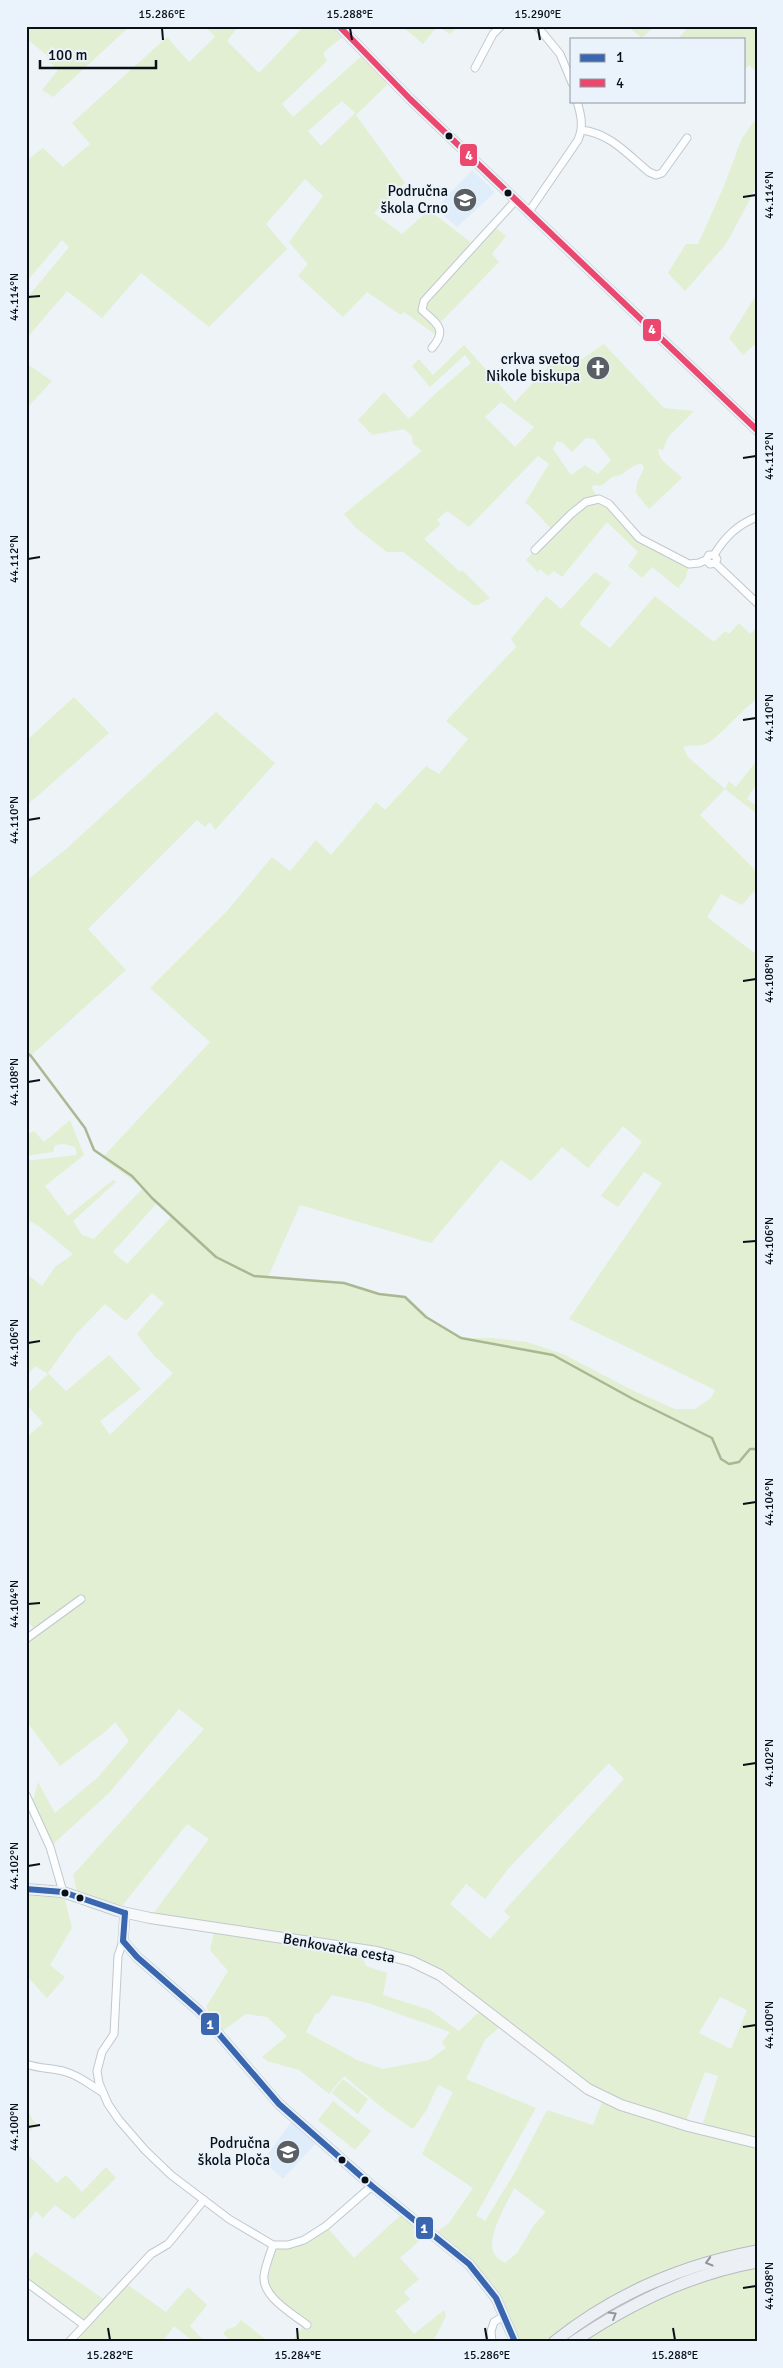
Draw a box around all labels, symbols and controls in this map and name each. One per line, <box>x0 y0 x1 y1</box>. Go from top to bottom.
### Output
text: 15.286°E <box>139 7 186 22</box>
text: 15.288°E <box>327 7 374 22</box>
text: 15.290°E <box>515 7 562 22</box>
scale bar <box>40 38 156 70</box>
legend <box>570 38 746 102</box>
text: 100 m <box>48 46 88 64</box>
text: 1 <box>616 48 624 66</box>
text: 4 <box>616 74 624 92</box>
unlabelled marker <box>444 131 454 141</box>
line badge: 4 <box>459 143 478 167</box>
text: 4 <box>465 147 473 164</box>
text: 44.114°N <box>762 171 777 219</box>
place label: Područna škola Crno <box>380 182 448 217</box>
school or university icon: Područna škola Crno <box>452 187 478 213</box>
unlabelled marker <box>503 188 513 198</box>
text: 44.114°N <box>7 273 22 321</box>
line badge: 4 <box>642 318 662 342</box>
text: 4 <box>648 321 656 338</box>
place label: crkva svetog Nikole biskupa <box>486 350 580 385</box>
church icon: crkva svetog Nikole biskupa <box>585 355 611 381</box>
text: 44.112°N <box>762 432 777 480</box>
text: 44.112°N <box>7 535 22 583</box>
text: 44.110°N <box>762 694 777 742</box>
text: 44.110°N <box>7 796 22 844</box>
text: 44.108°N <box>762 955 777 1003</box>
text: 44.108°N <box>7 1058 22 1106</box>
text: 44.106°N <box>762 1217 777 1265</box>
text: 44.106°N <box>7 1319 22 1367</box>
text: 44.104°N <box>762 1478 777 1526</box>
text: 44.104°N <box>7 1580 22 1628</box>
text: 44.102°N <box>762 1739 777 1787</box>
text: 44.102°N <box>7 1842 22 1890</box>
unlabelled marker <box>60 1888 70 1898</box>
unlabelled marker <box>75 1893 85 1903</box>
street label: Benkovačka cesta <box>282 1929 396 1967</box>
text: 44.100°N <box>762 2001 777 2049</box>
line badge: 1 <box>200 2012 220 2036</box>
text: 1 <box>206 2016 214 2033</box>
text: 44.100°N <box>7 2103 22 2151</box>
place label: Područna škola Ploča <box>198 2134 270 2169</box>
school or university icon: Područna škola Ploča <box>275 2139 301 2165</box>
unlabelled marker <box>337 2155 347 2165</box>
unlabelled marker <box>360 2175 370 2185</box>
line badge: 1 <box>415 2216 434 2240</box>
text: 1 <box>420 2220 428 2237</box>
one-way arrow <box>706 2256 714 2266</box>
text: 44.098°N <box>762 2262 777 2310</box>
one-way arrow <box>608 2312 617 2322</box>
text: 15.282°E <box>87 2348 134 2363</box>
text: 15.284°E <box>275 2348 322 2363</box>
text: 15.286°E <box>464 2348 511 2363</box>
text: 15.288°E <box>652 2348 699 2363</box>

